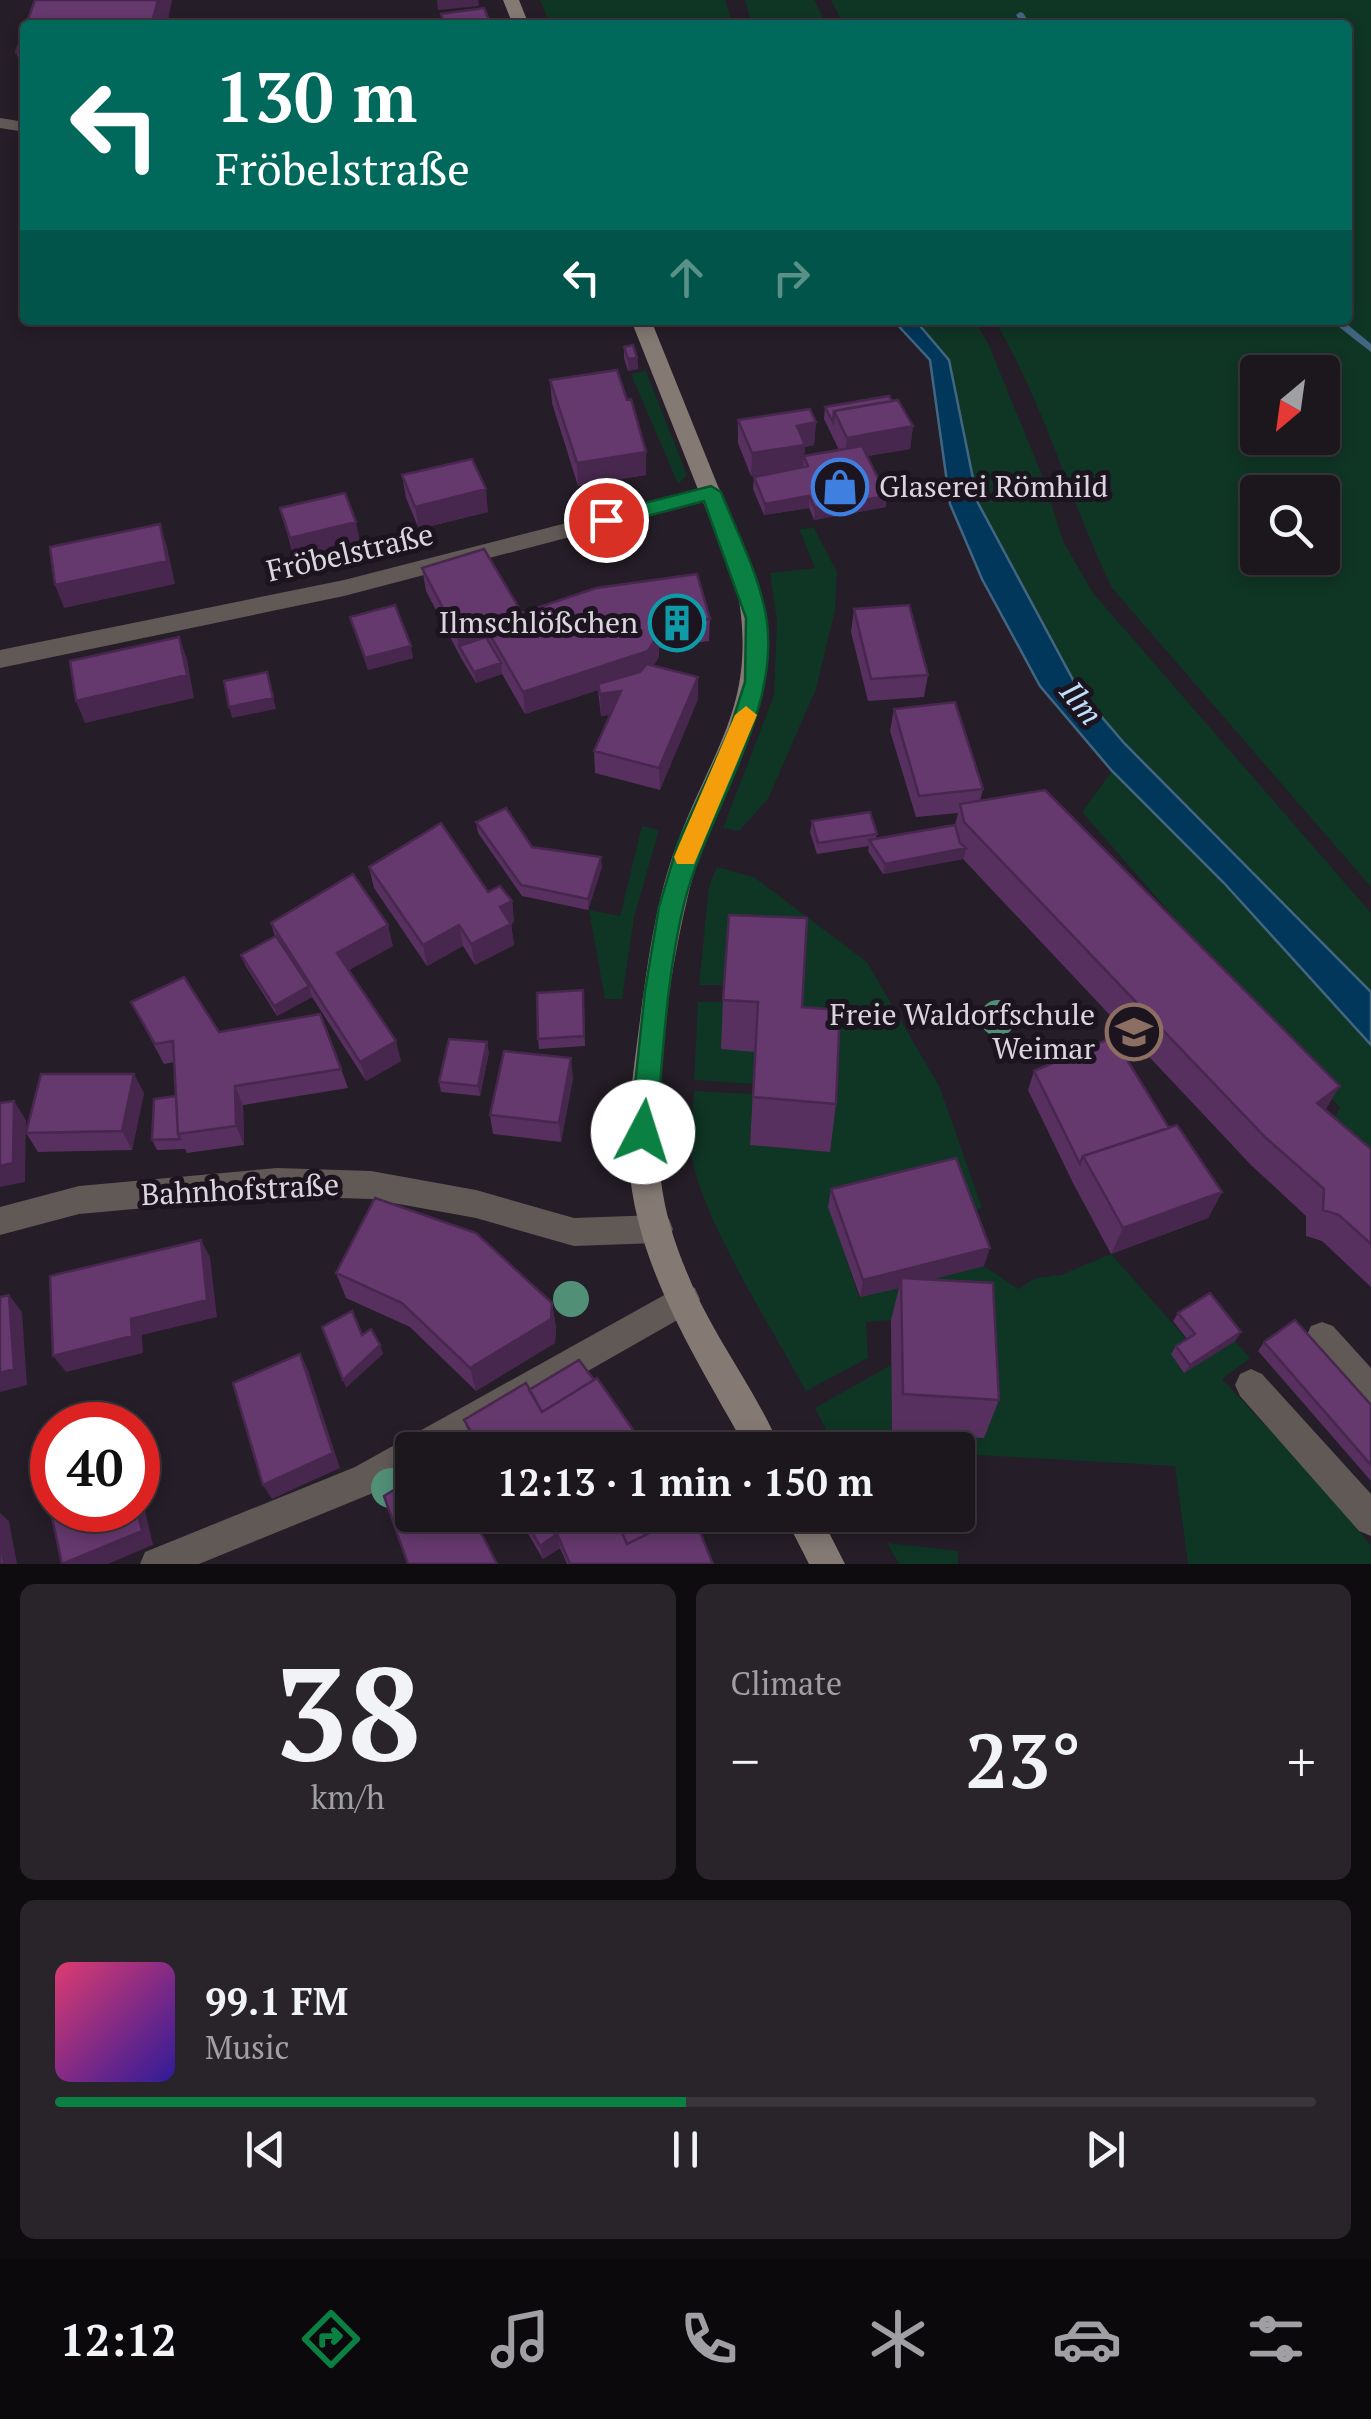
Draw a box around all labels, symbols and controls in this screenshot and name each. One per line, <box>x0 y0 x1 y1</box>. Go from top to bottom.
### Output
text: 130 m <box>215 49 417 142</box>
icon: left <box>50 60 180 190</box>
text: Fröbelstraße <box>215 138 470 198</box>
icon: left <box>554 250 609 305</box>
icon: ahead <box>659 250 714 305</box>
icon: right <box>764 250 819 305</box>
north arrow <box>1240 355 1340 455</box>
map controls <box>1240 355 1340 575</box>
shop icon: Glaserei Römhild <box>810 457 870 517</box>
place label: Glaserei Römhild <box>879 466 1108 506</box>
button: search <box>1240 475 1340 575</box>
pin <box>564 478 649 563</box>
icon: arrive <box>579 493 634 548</box>
street label: Fröbelstraße <box>262 513 437 591</box>
building icon: Ilmschlößchen <box>647 593 707 653</box>
place label: Ilmschlößchen <box>439 602 638 642</box>
water label: Ilm <box>1051 671 1112 733</box>
place label: Freie Waldorfschule Weimar <box>829 994 1095 1068</box>
school or university icon: Freie Waldorfschule Weimar <box>1104 1002 1164 1062</box>
position arrow <box>591 1080 695 1184</box>
street label: Bahnhofstraße <box>140 1164 340 1214</box>
speed limit sign: 40 <box>30 1402 160 1532</box>
text: 12:13 · 1 min · 150 m <box>497 1457 873 1507</box>
text: 38 <box>274 1625 421 1797</box>
text: Climate <box>731 1662 842 1704</box>
text: 23° <box>965 1710 1081 1809</box>
text: − <box>731 1724 760 1797</box>
text: + <box>1287 1724 1316 1797</box>
text: km/h <box>311 1776 385 1818</box>
text: 99.1 FM <box>205 1976 348 2026</box>
text: Music <box>205 2026 290 2068</box>
icon: previous <box>238 2122 293 2177</box>
icon: pause <box>658 2122 713 2177</box>
icon: next <box>1078 2122 1133 2177</box>
icon: directions <box>296 2304 366 2374</box>
icon: music <box>485 2304 555 2374</box>
icon: phone <box>674 2304 744 2374</box>
icon: climate <box>863 2304 933 2374</box>
icon: car <box>1052 2304 1122 2374</box>
icon: filters <box>1241 2304 1311 2374</box>
text: 12:12 <box>60 2309 177 2369</box>

